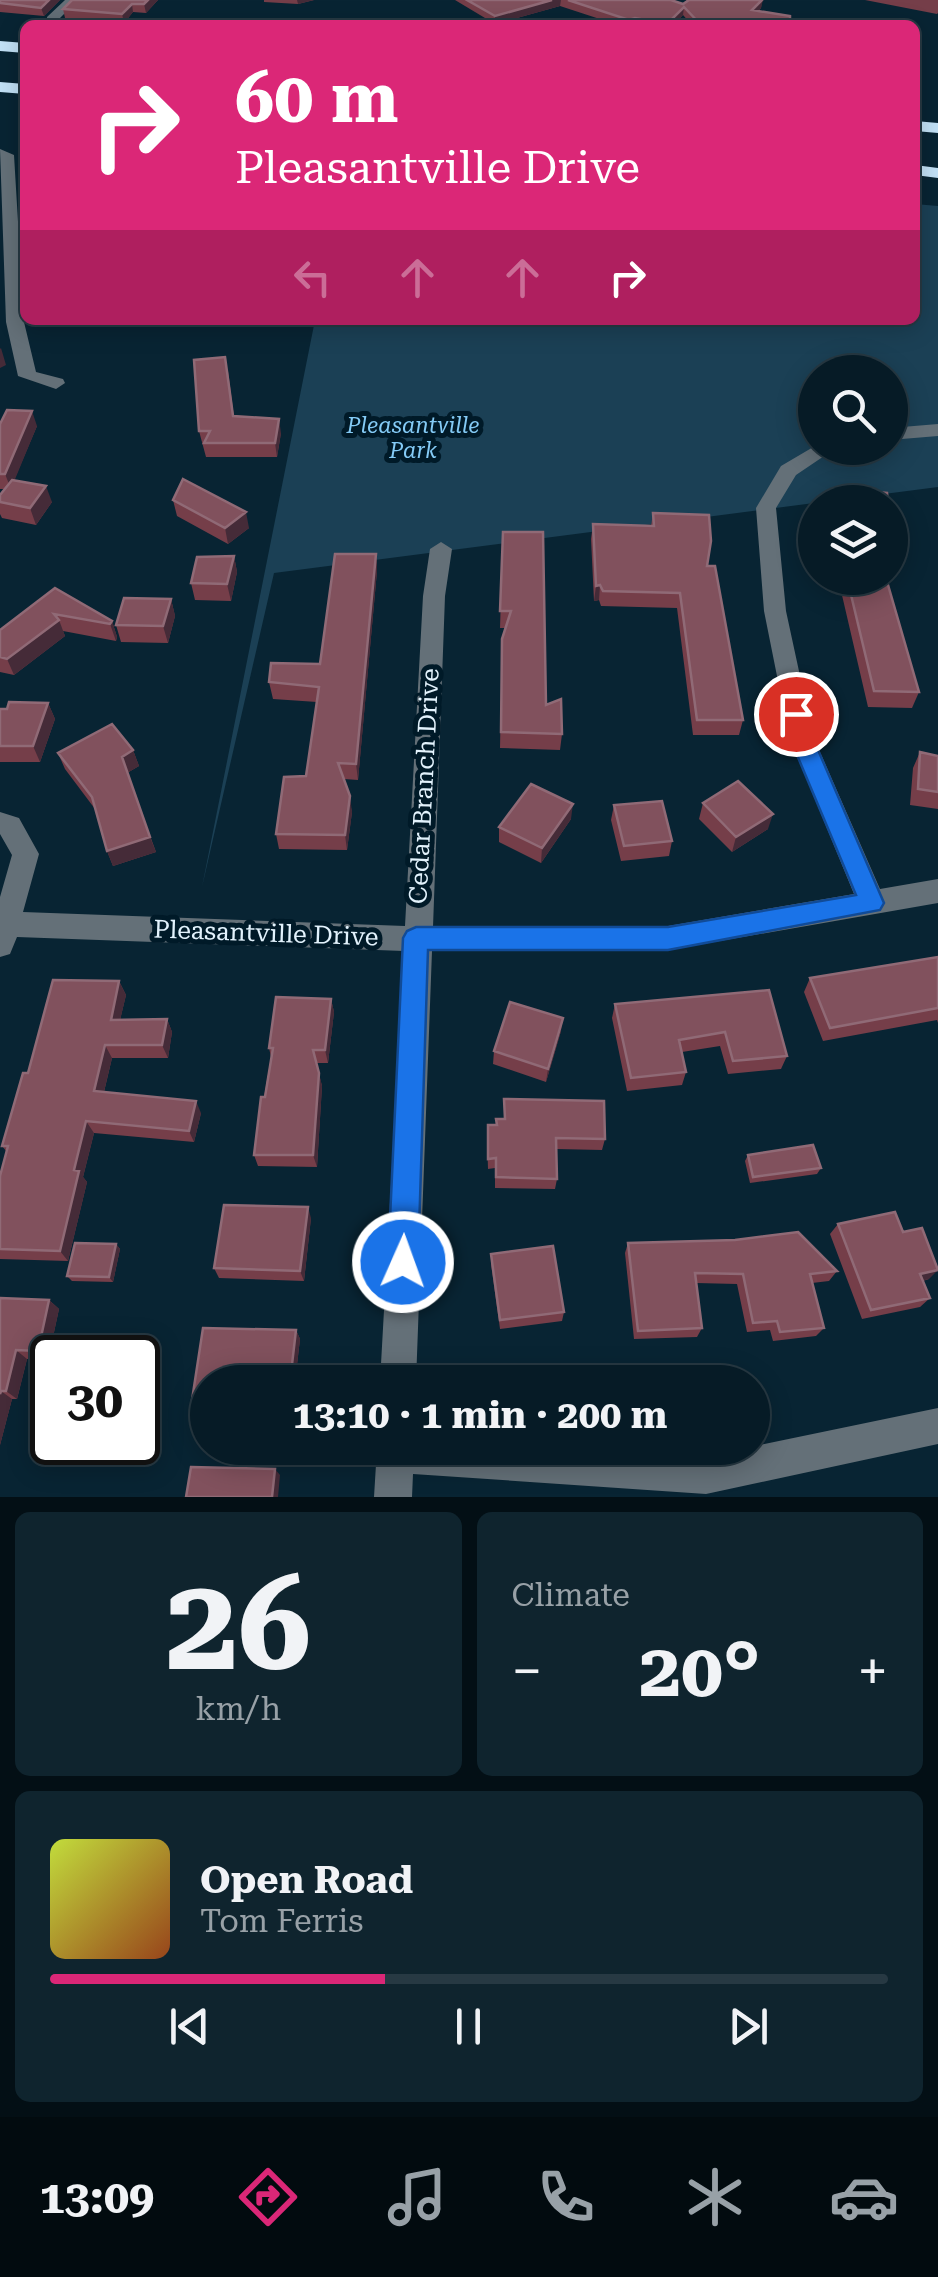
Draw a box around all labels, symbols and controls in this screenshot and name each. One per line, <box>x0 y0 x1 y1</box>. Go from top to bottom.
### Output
text: 60 m <box>235 57 399 139</box>
icon: right <box>70 60 200 190</box>
text: Pleasantville Drive <box>235 141 640 194</box>
icon: left <box>285 250 340 305</box>
icon: ahead <box>390 250 445 305</box>
icon: ahead <box>495 250 550 305</box>
icon: right <box>600 250 655 305</box>
map controls <box>798 355 908 595</box>
button: search <box>798 355 908 465</box>
park label: Pleasantville Park <box>346 413 479 463</box>
button: layers <box>798 485 908 595</box>
street label: Cedar Branch Drive <box>403 667 445 905</box>
pin <box>754 672 839 757</box>
icon: arrive <box>769 687 824 742</box>
street label: Pleasantville Drive <box>153 915 379 951</box>
position arrow <box>351 1210 455 1314</box>
speed limit sign: 30 <box>30 1335 160 1465</box>
text: 13:10 · 1 min · 200 m <box>293 1393 667 1437</box>
text: 26 <box>165 1548 311 1701</box>
text: Climate <box>512 1576 630 1614</box>
text: 20° <box>639 1626 760 1714</box>
text: − <box>512 1639 542 1703</box>
text: + <box>857 1639 888 1703</box>
text: km/h <box>195 1690 281 1728</box>
text: Open Road <box>200 1858 413 1902</box>
text: Tom Ferris <box>200 1902 363 1940</box>
icon: previous <box>162 1999 217 2054</box>
icon: pause <box>441 1999 496 2054</box>
icon: next <box>721 1999 776 2054</box>
icon: directions <box>233 2162 303 2232</box>
icon: music <box>382 2162 452 2232</box>
icon: phone <box>531 2162 601 2232</box>
icon: climate <box>680 2162 750 2232</box>
icon: car <box>829 2162 899 2232</box>
text: 13:09 <box>39 2171 154 2224</box>

